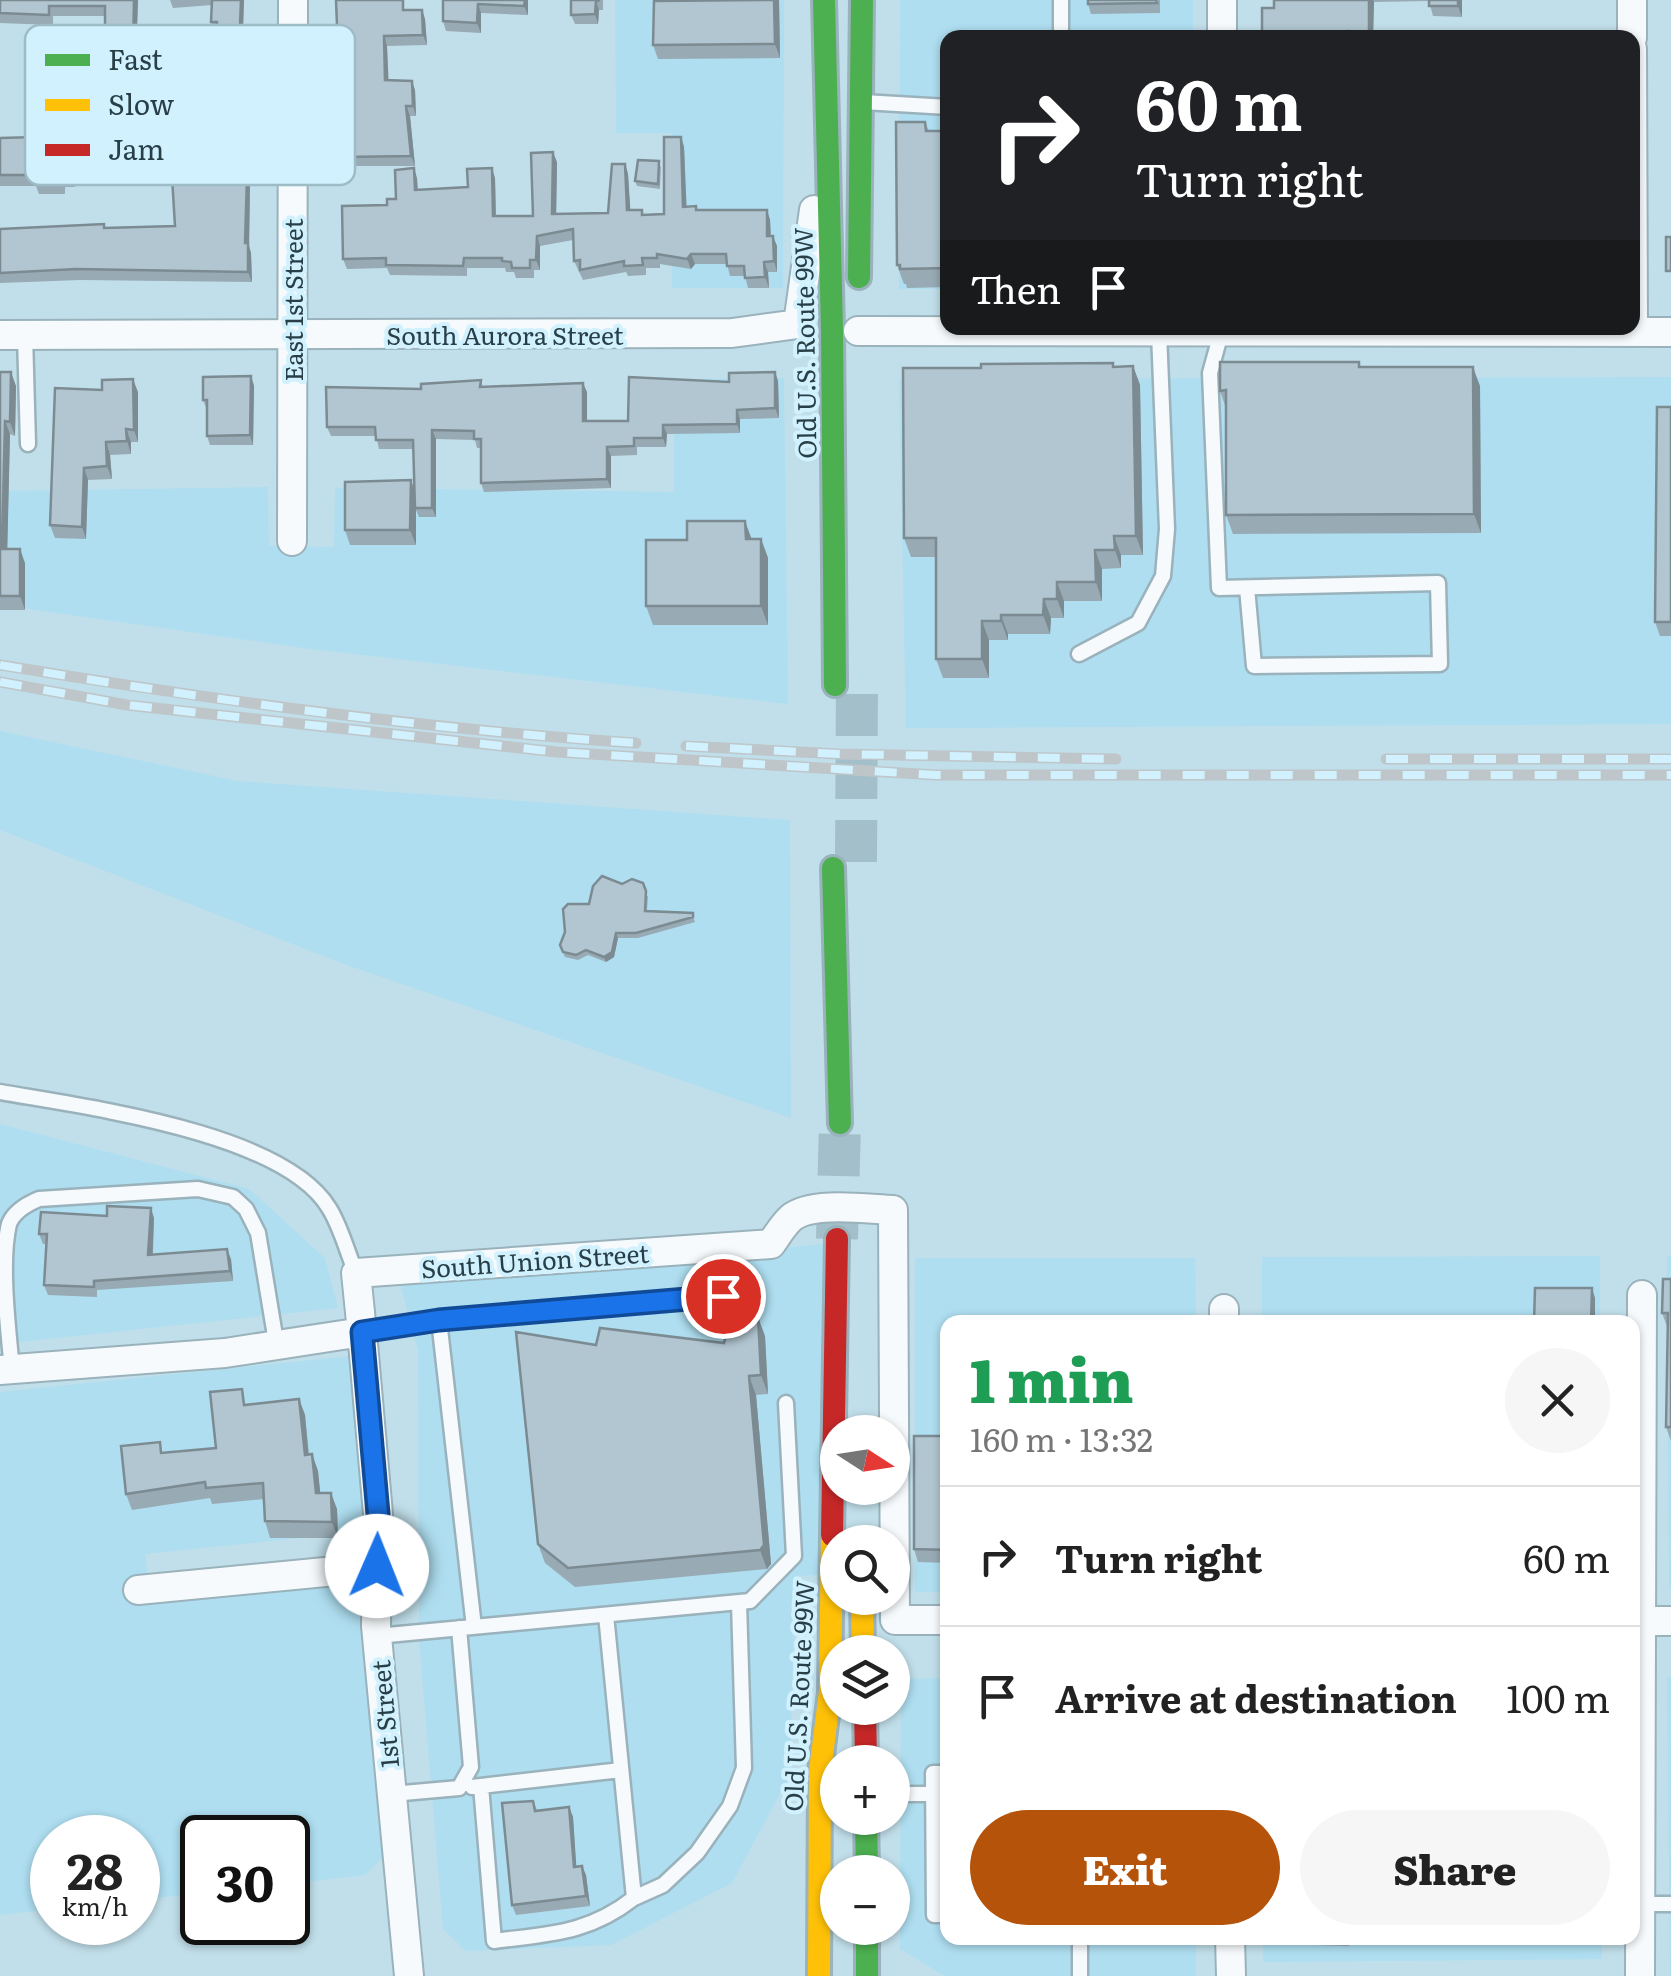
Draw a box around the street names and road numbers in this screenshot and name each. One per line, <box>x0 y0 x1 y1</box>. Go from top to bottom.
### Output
street label: East 1st Street <box>274 218 311 382</box>
street label: Old U.S. Route 99W <box>783 227 825 459</box>
street label: South Aurora Street <box>386 316 624 353</box>
street label: South Union Street <box>420 1234 650 1286</box>
street label: Old U.S. Route 99W <box>773 1579 823 1813</box>
street label: 1st Street <box>361 1659 407 1769</box>

